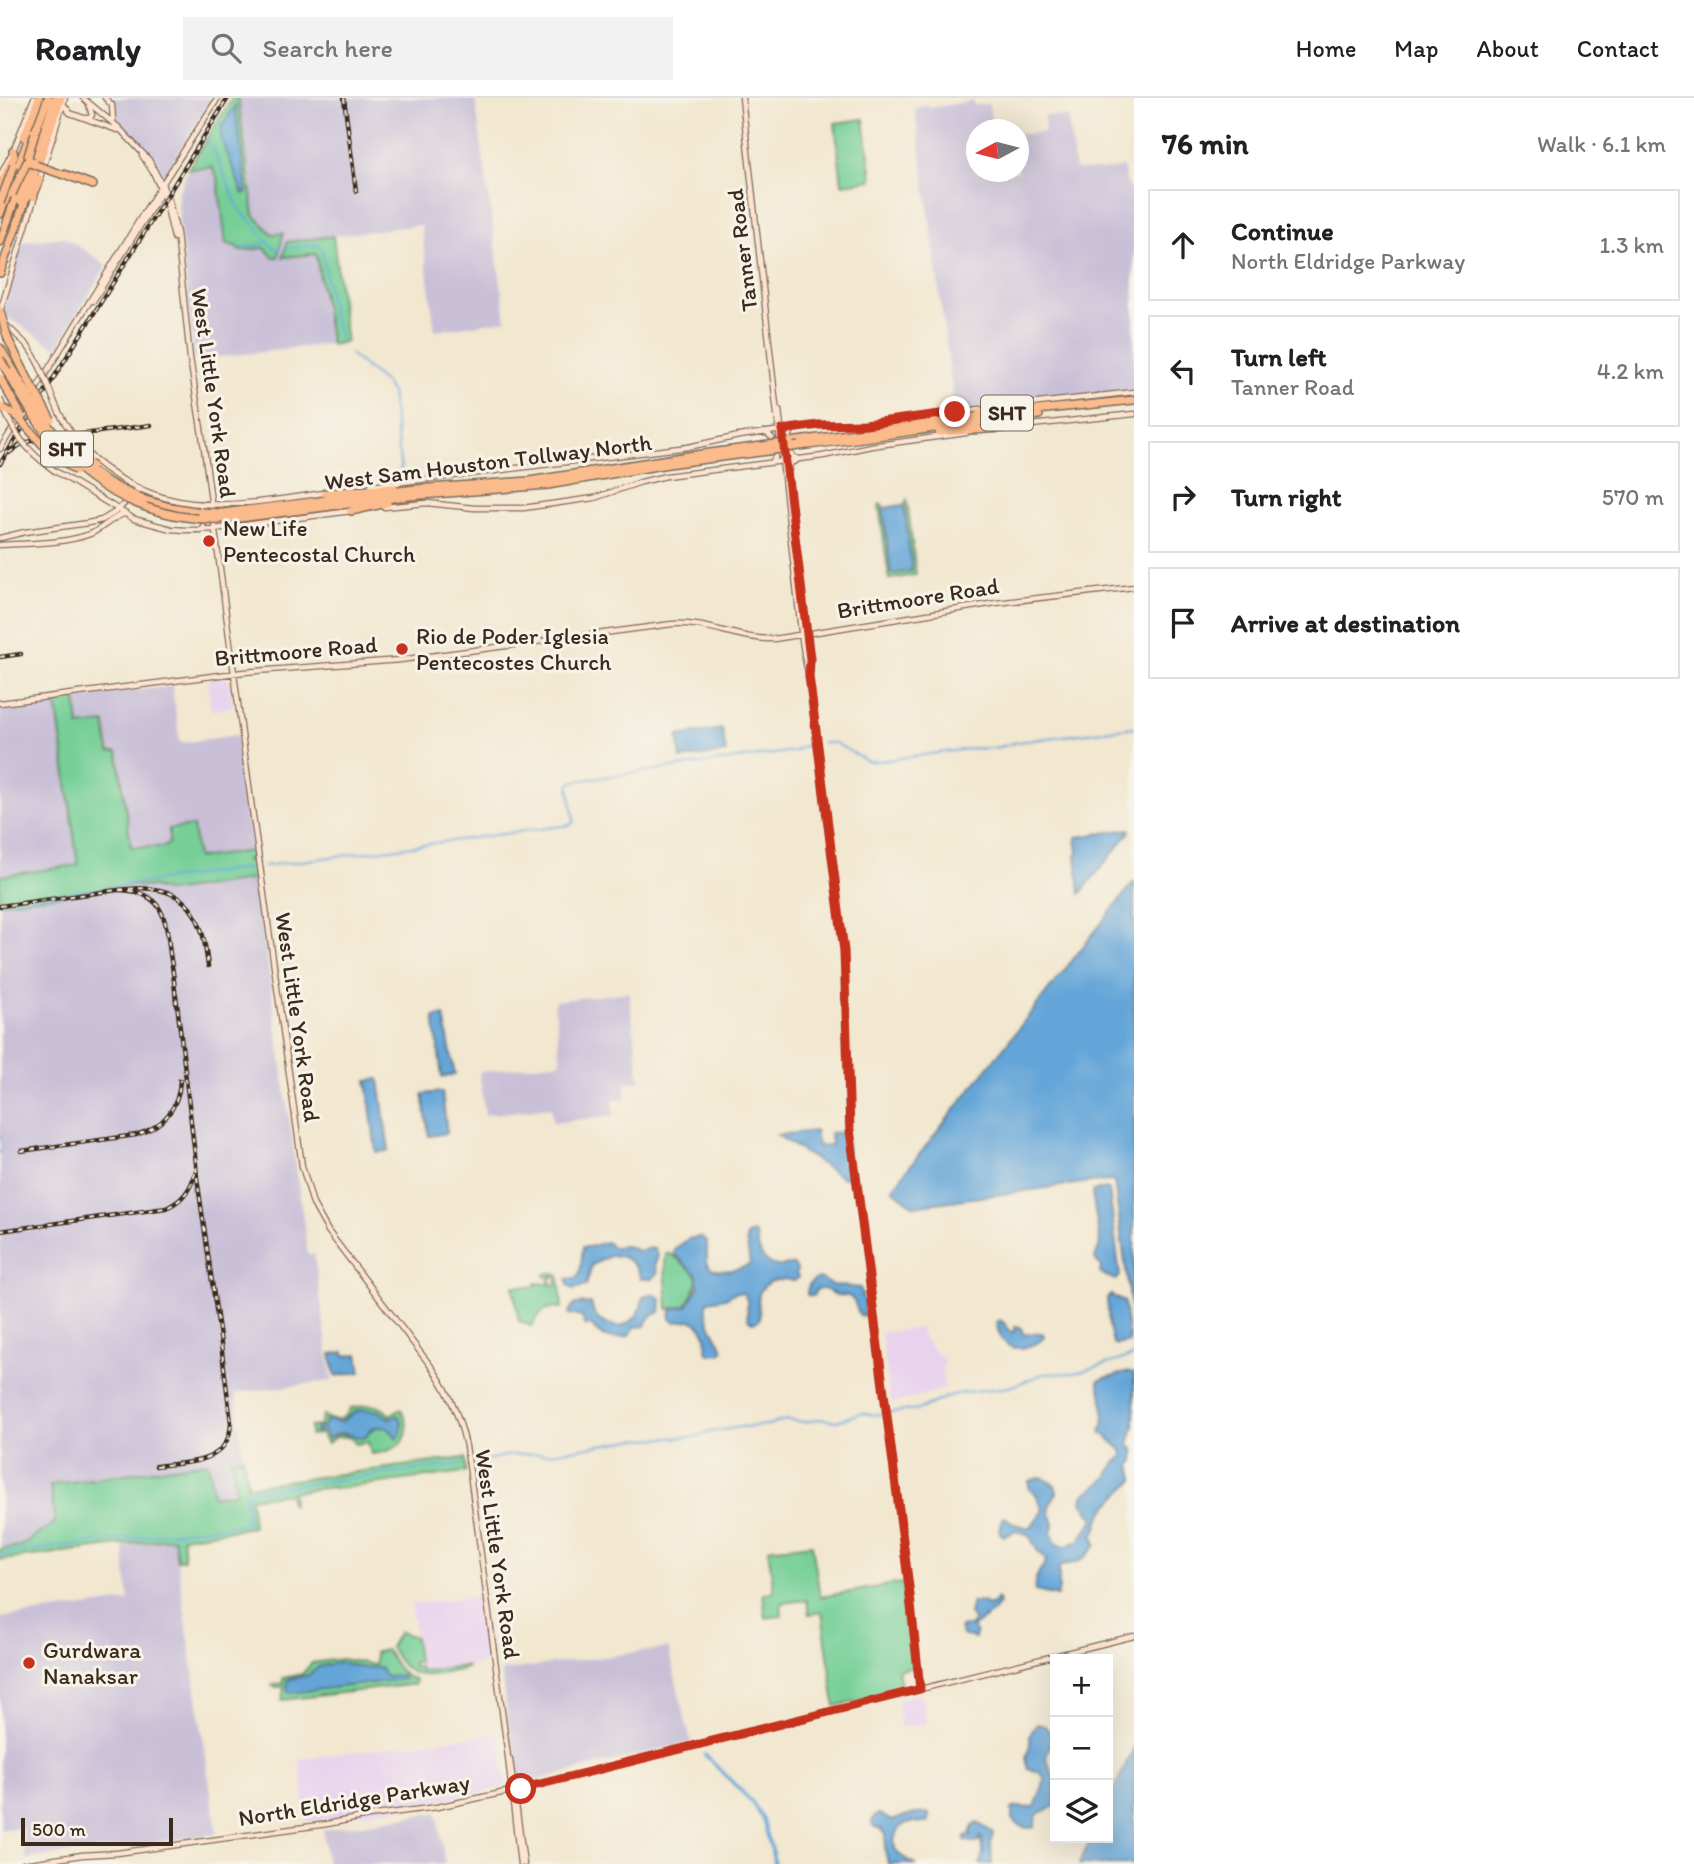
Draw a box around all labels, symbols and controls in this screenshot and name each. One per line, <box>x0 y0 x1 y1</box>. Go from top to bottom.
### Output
search box <box>183 17 673 80</box>
text: Roamly <box>35 29 141 68</box>
icon: search <box>207 29 245 67</box>
text: Search here <box>263 32 393 64</box>
text: Home <box>1296 34 1356 63</box>
text: Map <box>1394 34 1438 63</box>
text: About <box>1476 34 1539 63</box>
text: Contact <box>1577 34 1659 63</box>
north arrow <box>966 119 1029 182</box>
text: 76 min <box>1162 125 1248 162</box>
text: Walk · 6.1 km <box>1537 130 1666 158</box>
street label: Tanner Road <box>721 187 763 313</box>
text: Continue <box>1231 215 1334 247</box>
icon: ahead <box>1164 226 1202 264</box>
text: 1.3 km <box>1600 231 1664 259</box>
text: North Eldridge Parkway <box>1231 247 1465 275</box>
street label: West Little York Road <box>185 286 243 500</box>
text: Turn left <box>1231 341 1327 373</box>
icon: left <box>1164 352 1202 390</box>
text: 4.2 km <box>1597 357 1664 385</box>
text: Tanner Road <box>1231 373 1354 401</box>
route end <box>939 396 970 427</box>
road number: SHT <box>981 396 1033 430</box>
street label: West Sam Houston Tollway North <box>323 428 654 496</box>
road number: SHT <box>41 432 93 466</box>
icon: right <box>1164 478 1202 516</box>
text: Turn right <box>1231 481 1342 513</box>
text: 570 m <box>1602 483 1664 511</box>
place label: New Life Pentecostal Church <box>223 514 416 568</box>
marker: New Life Pentecostal Church <box>201 533 217 549</box>
street label: Brittmoore Road <box>835 571 1001 625</box>
icon: arrive <box>1164 604 1202 642</box>
text: Arrive at destination <box>1231 607 1460 639</box>
place label: Rio de Poder Iglesia Pentecostes Church <box>416 622 612 676</box>
street label: Brittmoore Road <box>213 630 379 672</box>
marker: Rio de Poder Iglesia Pentecostes Church <box>394 641 410 657</box>
street label: West Little York Road <box>269 910 327 1124</box>
street label: West Little York Road <box>469 1447 527 1661</box>
place label: Gurdwara Nanaksar <box>43 1636 141 1690</box>
map controls <box>1050 1654 1113 1843</box>
button: + <box>1050 1654 1113 1717</box>
marker: Gurdwara Nanaksar <box>21 1655 37 1671</box>
button: − <box>1050 1717 1113 1780</box>
street label: North Eldridge Parkway <box>236 1768 472 1832</box>
route start <box>505 1773 536 1804</box>
button: layers <box>1050 1780 1113 1843</box>
scale bar <box>21 1815 173 1847</box>
text: 500 m <box>32 1818 86 1841</box>

